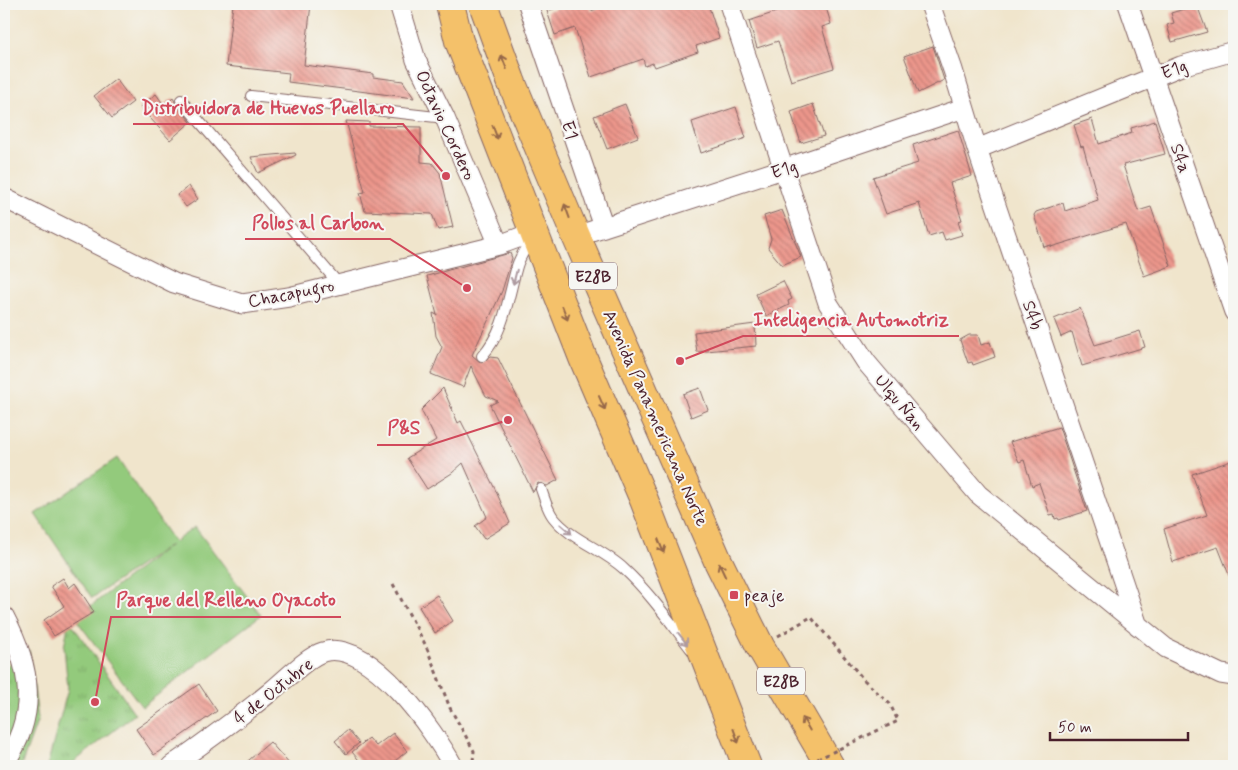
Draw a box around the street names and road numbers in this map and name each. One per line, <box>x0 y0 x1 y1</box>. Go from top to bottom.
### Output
street label: E1g <box>1158 54 1191 86</box>
street label: Octavio Cordero <box>409 67 481 184</box>
street label: E1 <box>555 118 583 143</box>
street label: S4a <box>1164 140 1196 176</box>
street label: E1g <box>768 154 801 185</box>
road number: E28B <box>569 262 617 290</box>
street label: Chacapugro <box>246 274 337 316</box>
street label: S4b <box>1016 298 1048 333</box>
street label: Avenida Panamericana Norte <box>596 306 714 531</box>
street label: Ulqu Ñan <box>869 369 930 436</box>
street label: 4 de Octubre <box>229 653 319 731</box>
road number: E28B <box>757 668 805 694</box>

